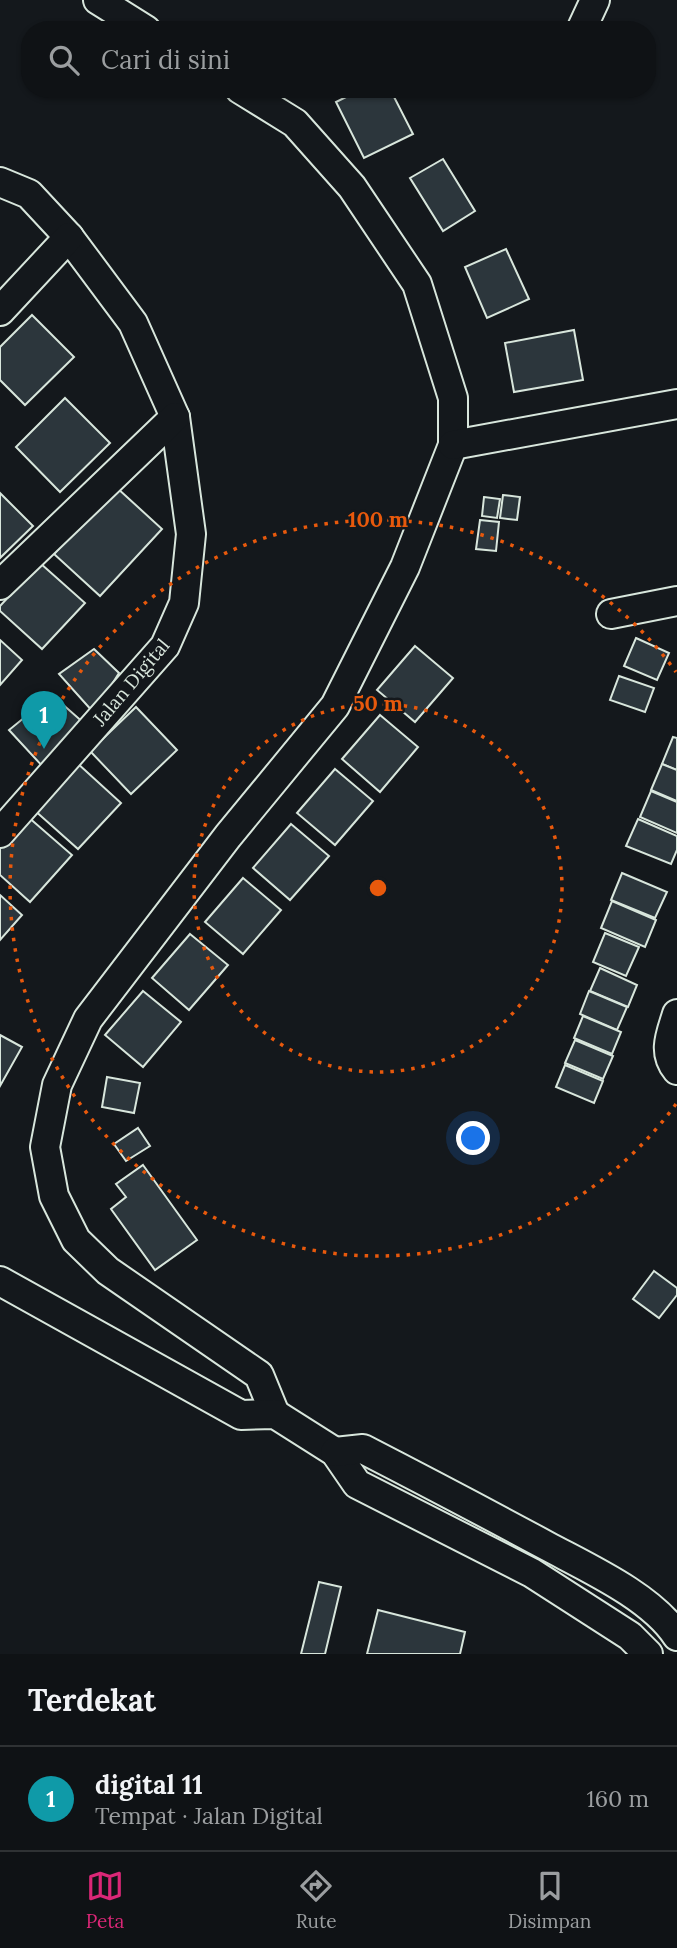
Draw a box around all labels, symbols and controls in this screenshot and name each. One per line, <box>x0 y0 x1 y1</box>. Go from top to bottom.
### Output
search box <box>21 21 656 98</box>
icon: search <box>45 41 83 79</box>
text: Cari di sini <box>101 43 230 76</box>
text: 100 m <box>348 506 408 533</box>
street label: Jalan Digital <box>87 633 174 731</box>
text: 50 m <box>353 690 403 717</box>
pin: 1 <box>21 691 67 749</box>
centre of rings <box>366 876 390 900</box>
your location <box>456 1121 490 1155</box>
text: Terdekat <box>28 1681 156 1719</box>
text: digital 11 <box>95 1768 203 1801</box>
text: 1 <box>46 1784 56 1813</box>
text: 160 m <box>586 1784 649 1813</box>
text: Tempat · Jalan Digital <box>95 1801 323 1830</box>
tab: Peta <box>86 1867 124 1933</box>
tab: Rute <box>296 1867 337 1933</box>
tab: Disimpan <box>508 1867 591 1933</box>

